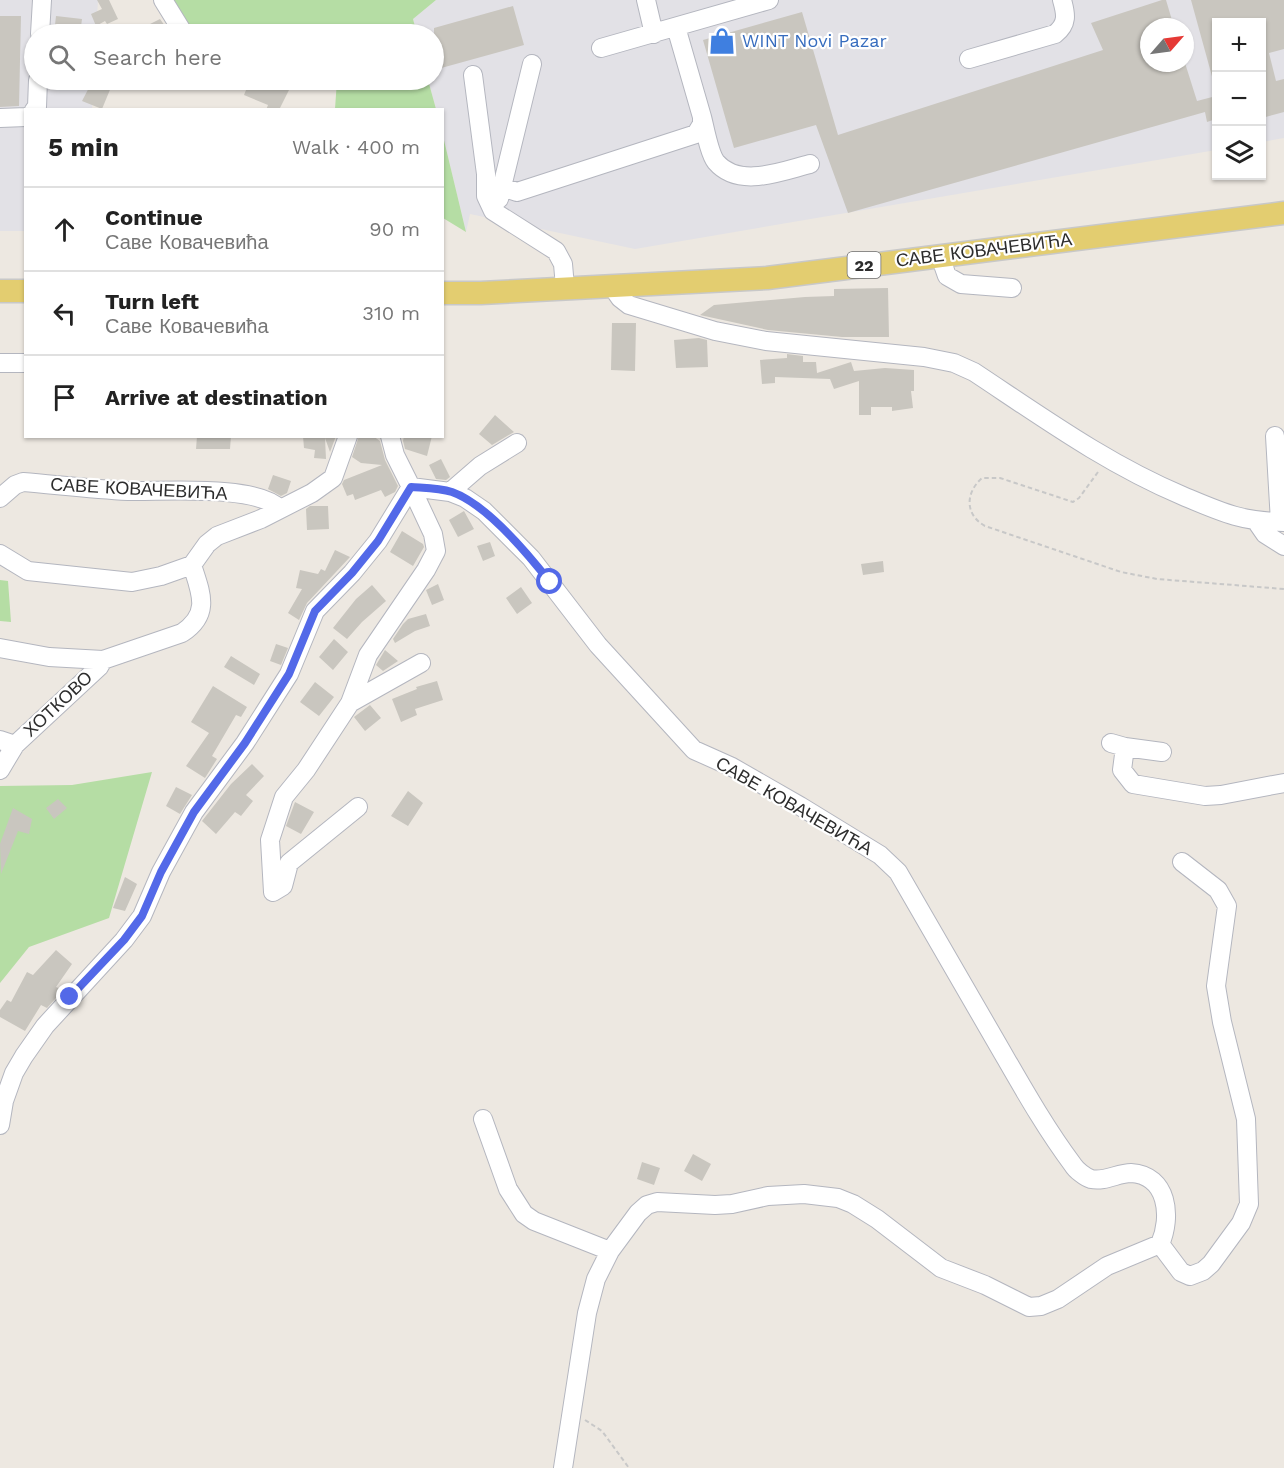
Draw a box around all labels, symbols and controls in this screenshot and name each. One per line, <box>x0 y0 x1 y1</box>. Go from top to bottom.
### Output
north arrow <box>1140 18 1194 72</box>
map controls <box>1212 18 1266 180</box>
button: + <box>1212 18 1266 72</box>
search box <box>24 24 444 90</box>
shop icon: WINT Novi Pazar <box>707 26 737 56</box>
place label: WINT Novi Pazar <box>742 30 887 51</box>
icon: search <box>45 41 78 74</box>
text: Search here <box>93 45 222 70</box>
button: − <box>1212 72 1266 126</box>
button: layers <box>1212 126 1266 180</box>
text: 5 min <box>48 132 119 162</box>
text: Walk · 400 m <box>292 135 420 159</box>
text: Continue <box>105 205 203 230</box>
icon: ahead <box>48 213 81 246</box>
text: 90 m <box>369 217 420 241</box>
street label: САВЕ КОВАЧЕВИЋА <box>895 228 1073 271</box>
text: Саве Ковачевића <box>105 230 269 254</box>
road number: 22 <box>848 252 880 278</box>
text: Turn left <box>105 289 199 314</box>
icon: left <box>48 297 81 330</box>
text: 310 m <box>362 301 420 325</box>
text: Саве Ковачевића <box>105 314 269 338</box>
icon: arrive <box>48 381 81 414</box>
text: Arrive at destination <box>105 385 328 410</box>
street label: САВЕ КОВАЧЕВИЋА <box>50 473 228 504</box>
route start <box>536 568 562 594</box>
street label: ХОТКОВО <box>19 667 96 741</box>
street label: САВЕ КОВАЧЕВИЋА <box>712 752 876 859</box>
route end <box>56 983 82 1009</box>

